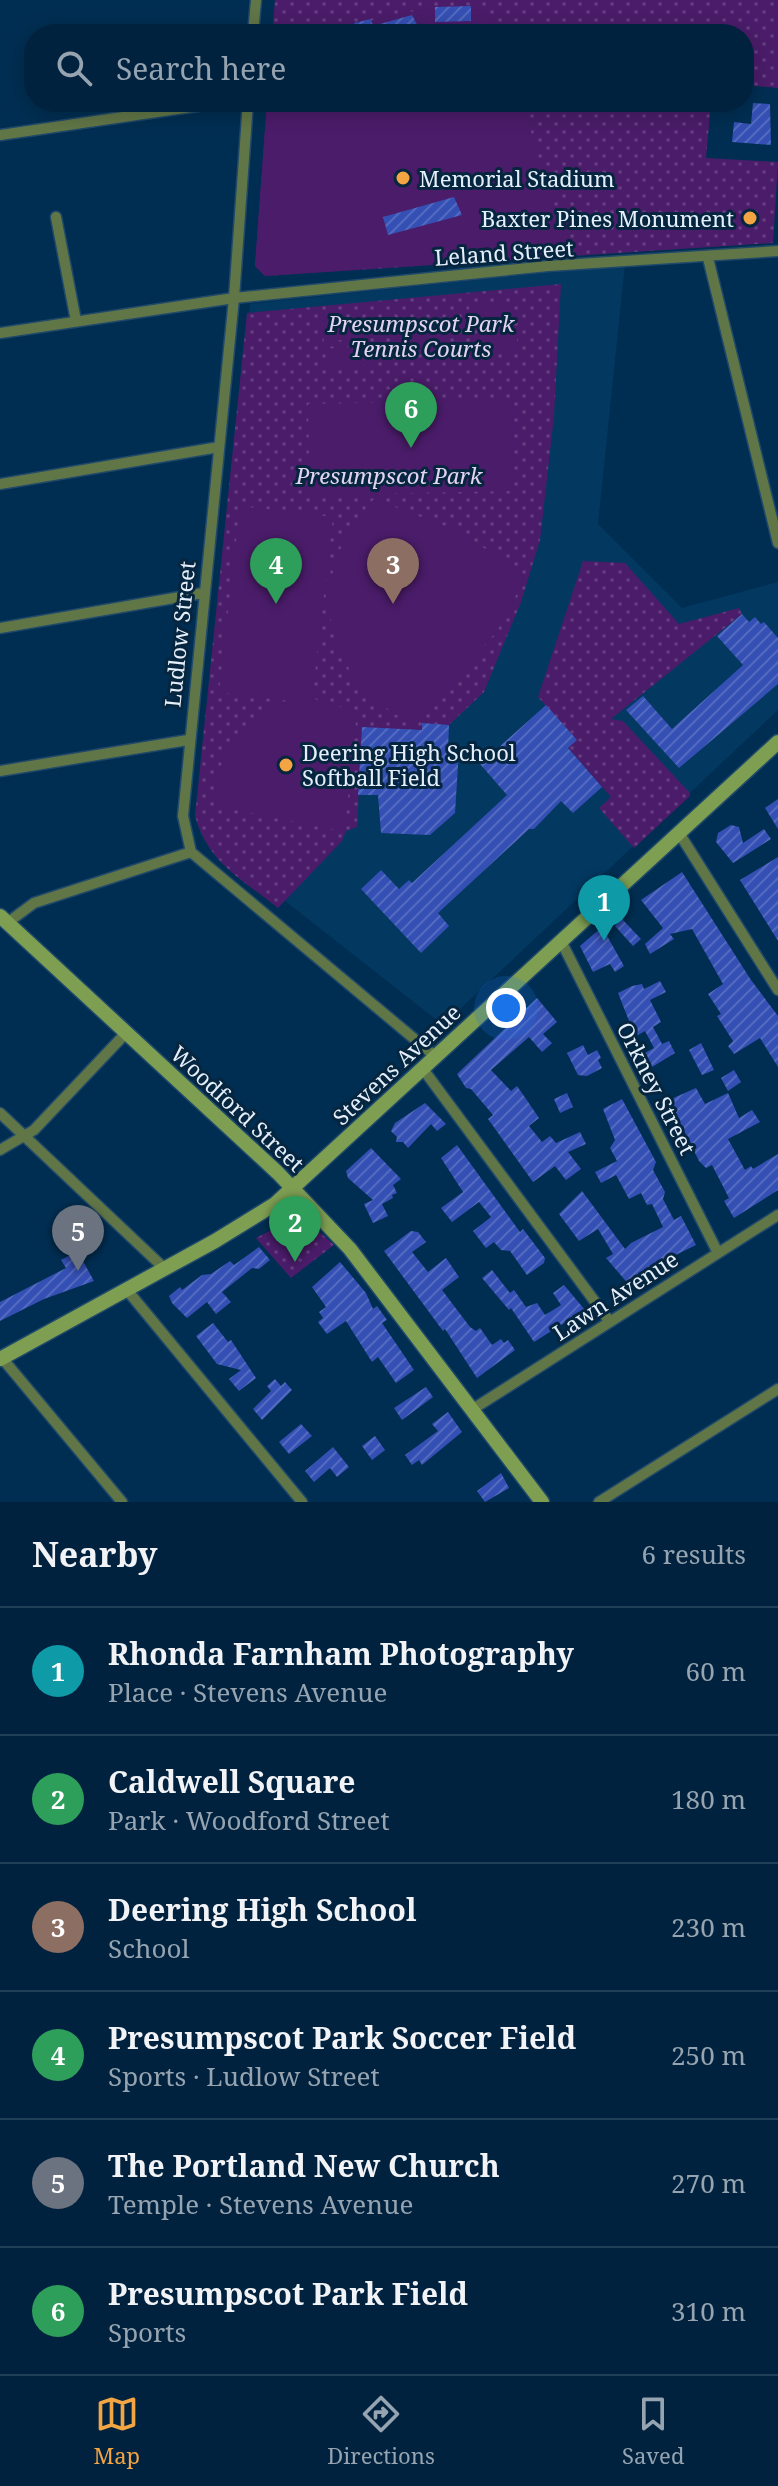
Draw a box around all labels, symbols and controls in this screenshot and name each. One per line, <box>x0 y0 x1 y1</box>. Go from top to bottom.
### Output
search box <box>24 24 754 112</box>
icon: search <box>52 46 96 90</box>
text: Search here <box>116 48 286 89</box>
place label: Memorial Stadium <box>419 163 615 193</box>
marker: Memorial Stadium <box>394 169 412 187</box>
place label: Baxter Pines Monument <box>481 203 734 233</box>
marker: Baxter Pines Monument <box>741 209 759 227</box>
street label: Leland Street <box>433 232 575 272</box>
park label: Presumpscot Park Tennis Courts <box>327 308 516 363</box>
pin: 6 <box>385 382 437 448</box>
park label: Presumpscot Park <box>295 460 484 490</box>
pin: 4 <box>250 538 302 604</box>
pin: 3 <box>367 538 419 604</box>
street label: Ludlow Street <box>156 559 202 709</box>
place label: Deering High School Softball Field <box>302 737 516 792</box>
marker: Deering High School Softball Field <box>277 756 295 774</box>
pin: 1 <box>578 875 630 941</box>
your location <box>486 988 526 1028</box>
street label: Stevens Avenue <box>326 997 466 1131</box>
street label: Orkney Street <box>611 1017 703 1160</box>
street label: Woodford Street <box>165 1038 311 1178</box>
pin: 2 <box>269 1196 321 1262</box>
pin: 5 <box>52 1205 104 1271</box>
street label: Lawn Avenue <box>547 1243 683 1347</box>
text: Nearby <box>32 1531 158 1577</box>
text: 6 results <box>641 1536 746 1572</box>
text: Rhonda Farnham Photography <box>108 1633 574 1674</box>
text: 1 <box>51 1653 65 1689</box>
text: 60 m <box>686 1653 746 1689</box>
text: Place · Stevens Avenue <box>108 1674 387 1710</box>
text: Caldwell Square <box>108 1761 356 1802</box>
text: 2 <box>51 1781 65 1817</box>
text: 180 m <box>671 1781 746 1817</box>
text: Park · Woodford Street <box>108 1802 390 1838</box>
text: Deering High School <box>108 1889 417 1930</box>
text: 3 <box>51 1909 65 1945</box>
text: 230 m <box>671 1909 746 1945</box>
text: School <box>108 1930 190 1966</box>
text: Presumpscot Park Soccer Field <box>108 2017 576 2058</box>
text: 4 <box>51 2037 65 2073</box>
text: 250 m <box>671 2037 746 2073</box>
text: Sports · Ludlow Street <box>108 2058 380 2094</box>
text: The Portland New Church <box>108 2145 500 2186</box>
text: 5 <box>51 2165 65 2201</box>
text: 270 m <box>671 2165 746 2201</box>
text: Temple · Stevens Avenue <box>108 2186 413 2222</box>
text: Presumpscot Park Field <box>108 2273 468 2314</box>
text: 6 <box>51 2293 65 2329</box>
text: 310 m <box>671 2293 746 2329</box>
text: Sports <box>108 2314 186 2350</box>
tab: Map <box>94 2392 140 2470</box>
tab: Directions <box>327 2392 435 2470</box>
tab: Saved <box>622 2392 684 2470</box>

